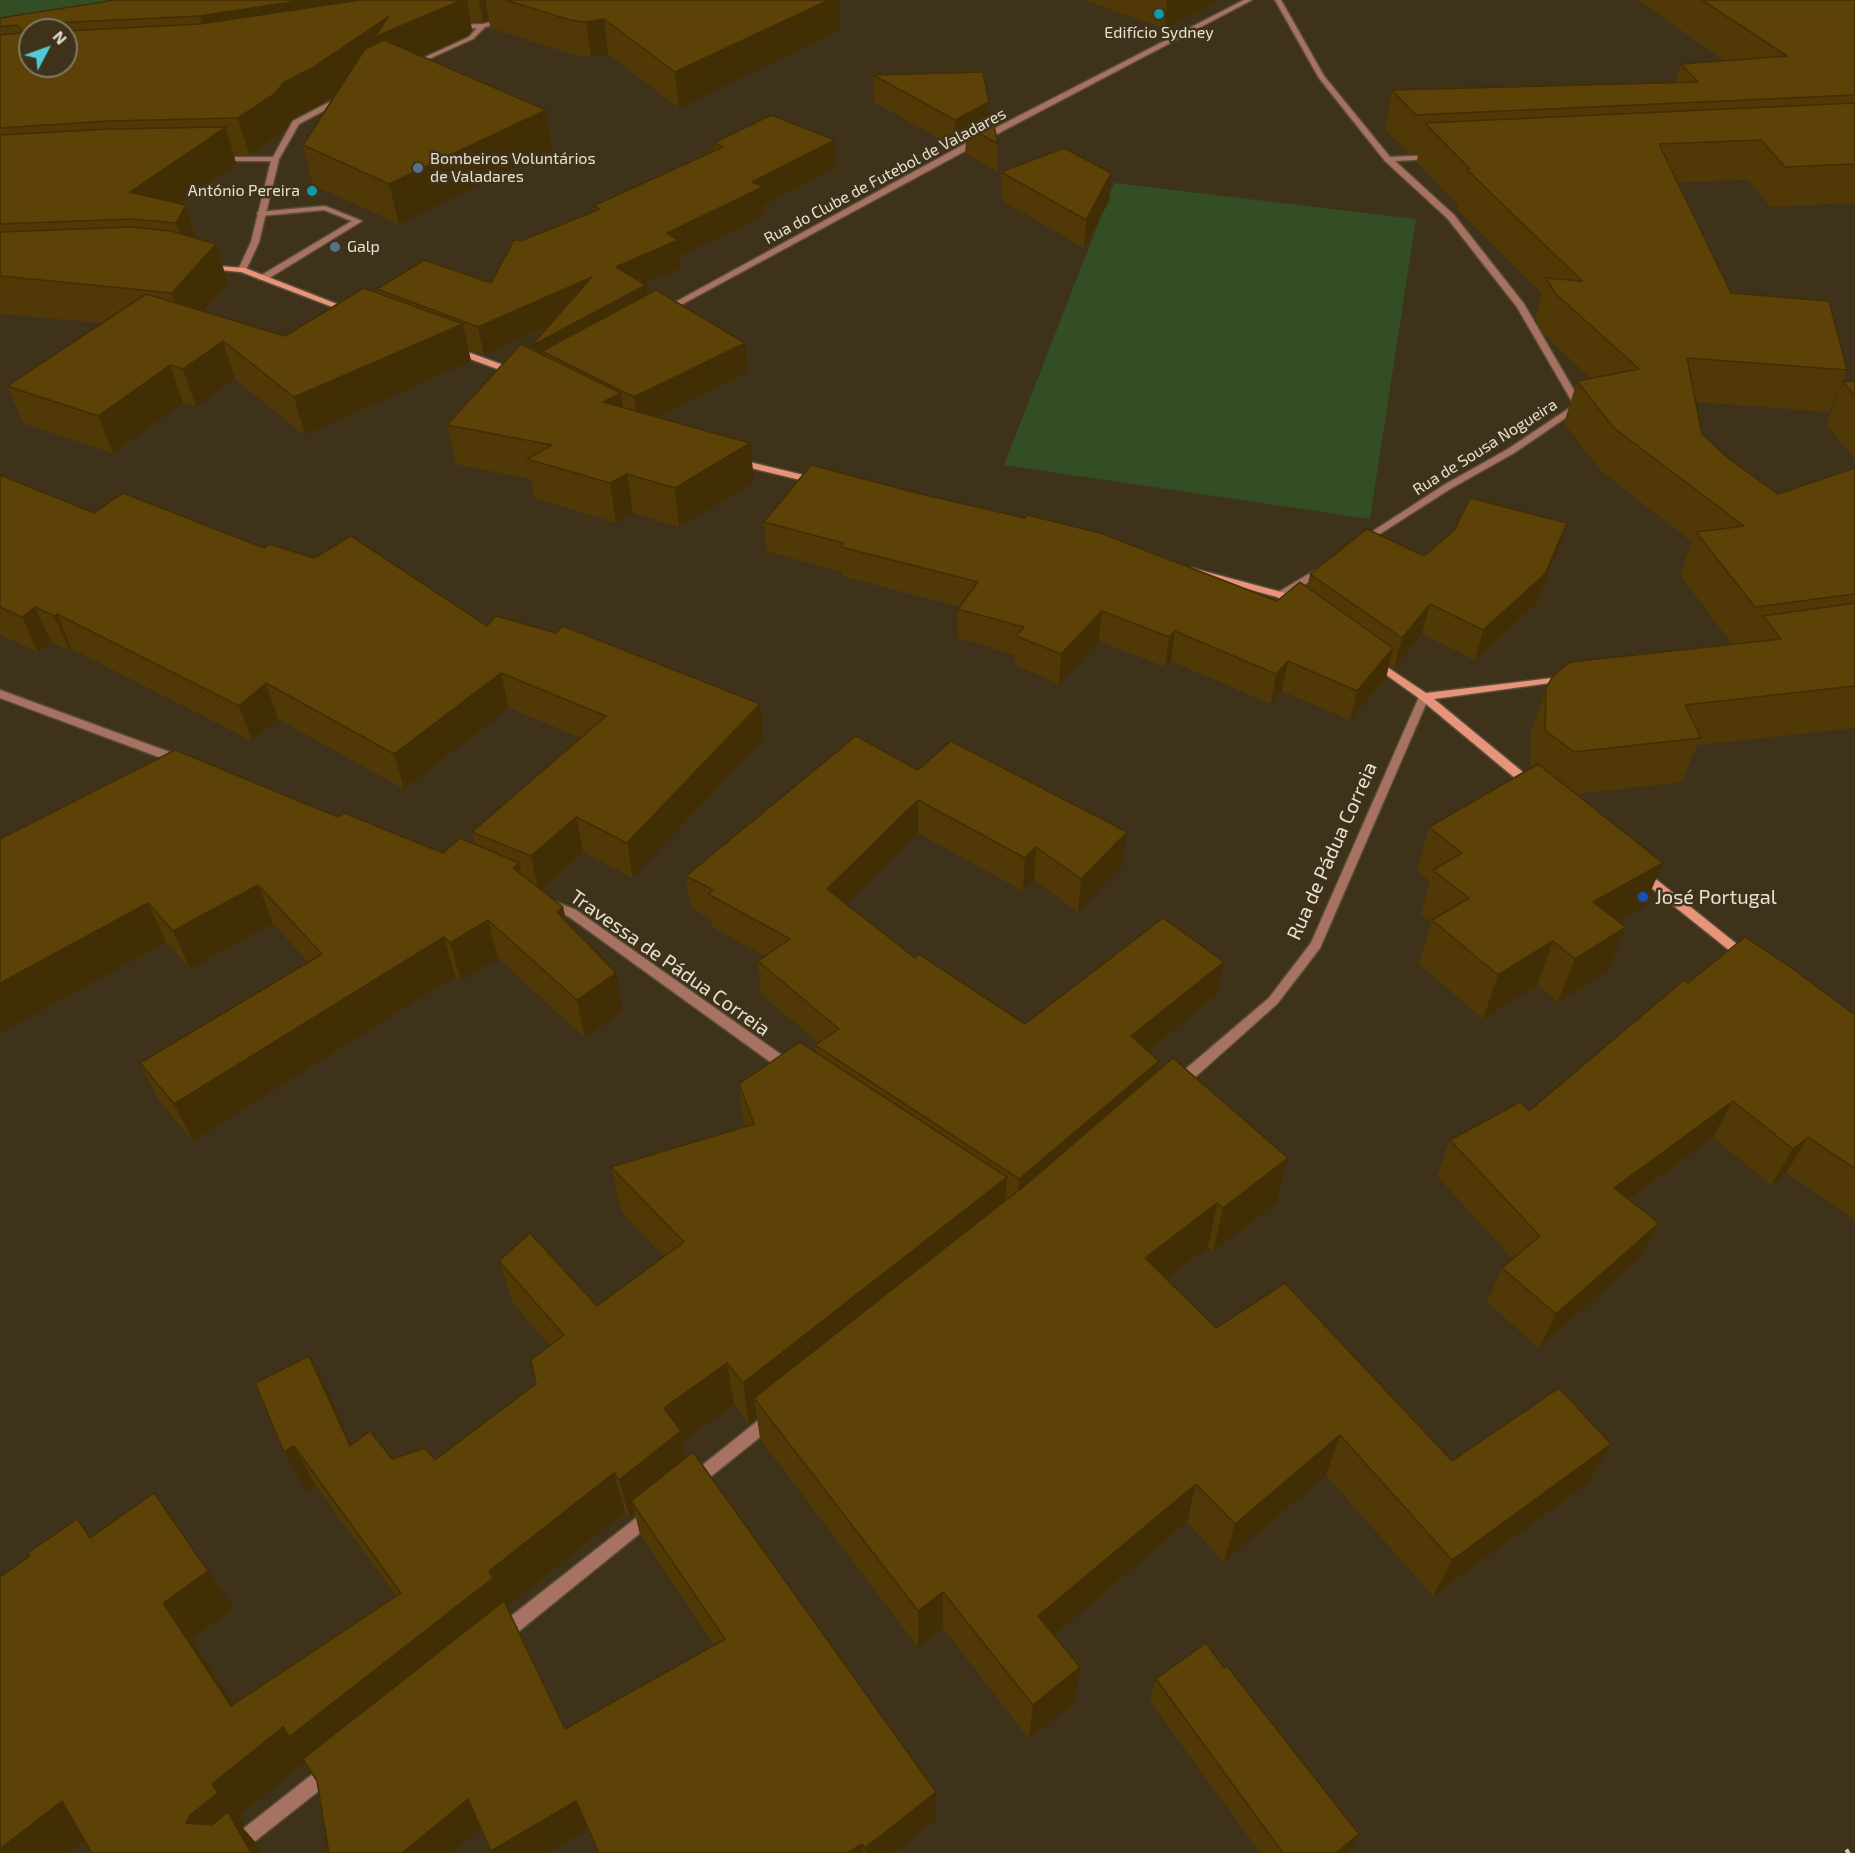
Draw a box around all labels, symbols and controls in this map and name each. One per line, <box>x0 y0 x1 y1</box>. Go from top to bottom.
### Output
marker: Edifício Sydney <box>1152 7 1166 21</box>
north arrow <box>18 18 78 78</box>
place label: Edifício Sydney <box>1104 23 1214 43</box>
text: N <box>49 27 71 48</box>
street label: Rua do Clube de Futebol de Valadares <box>761 104 1009 248</box>
place label: Bombeiros Voluntários de Valadares <box>430 149 596 187</box>
marker: Bombeiros Voluntários de Valadares <box>411 161 425 175</box>
place label: António Pereira <box>188 181 300 201</box>
marker: António Pereira <box>305 184 319 198</box>
place label: Galp <box>347 237 380 257</box>
marker: Galp <box>328 240 342 254</box>
street label: Rua de Sousa Nogueira <box>1409 395 1561 499</box>
street label: Rua de Pádua Correia <box>1282 758 1382 944</box>
street label: Travessa de Pádua Correia <box>565 885 775 1041</box>
place label: José Portugal <box>1655 885 1777 909</box>
marker: José Portugal <box>1636 890 1650 904</box>

